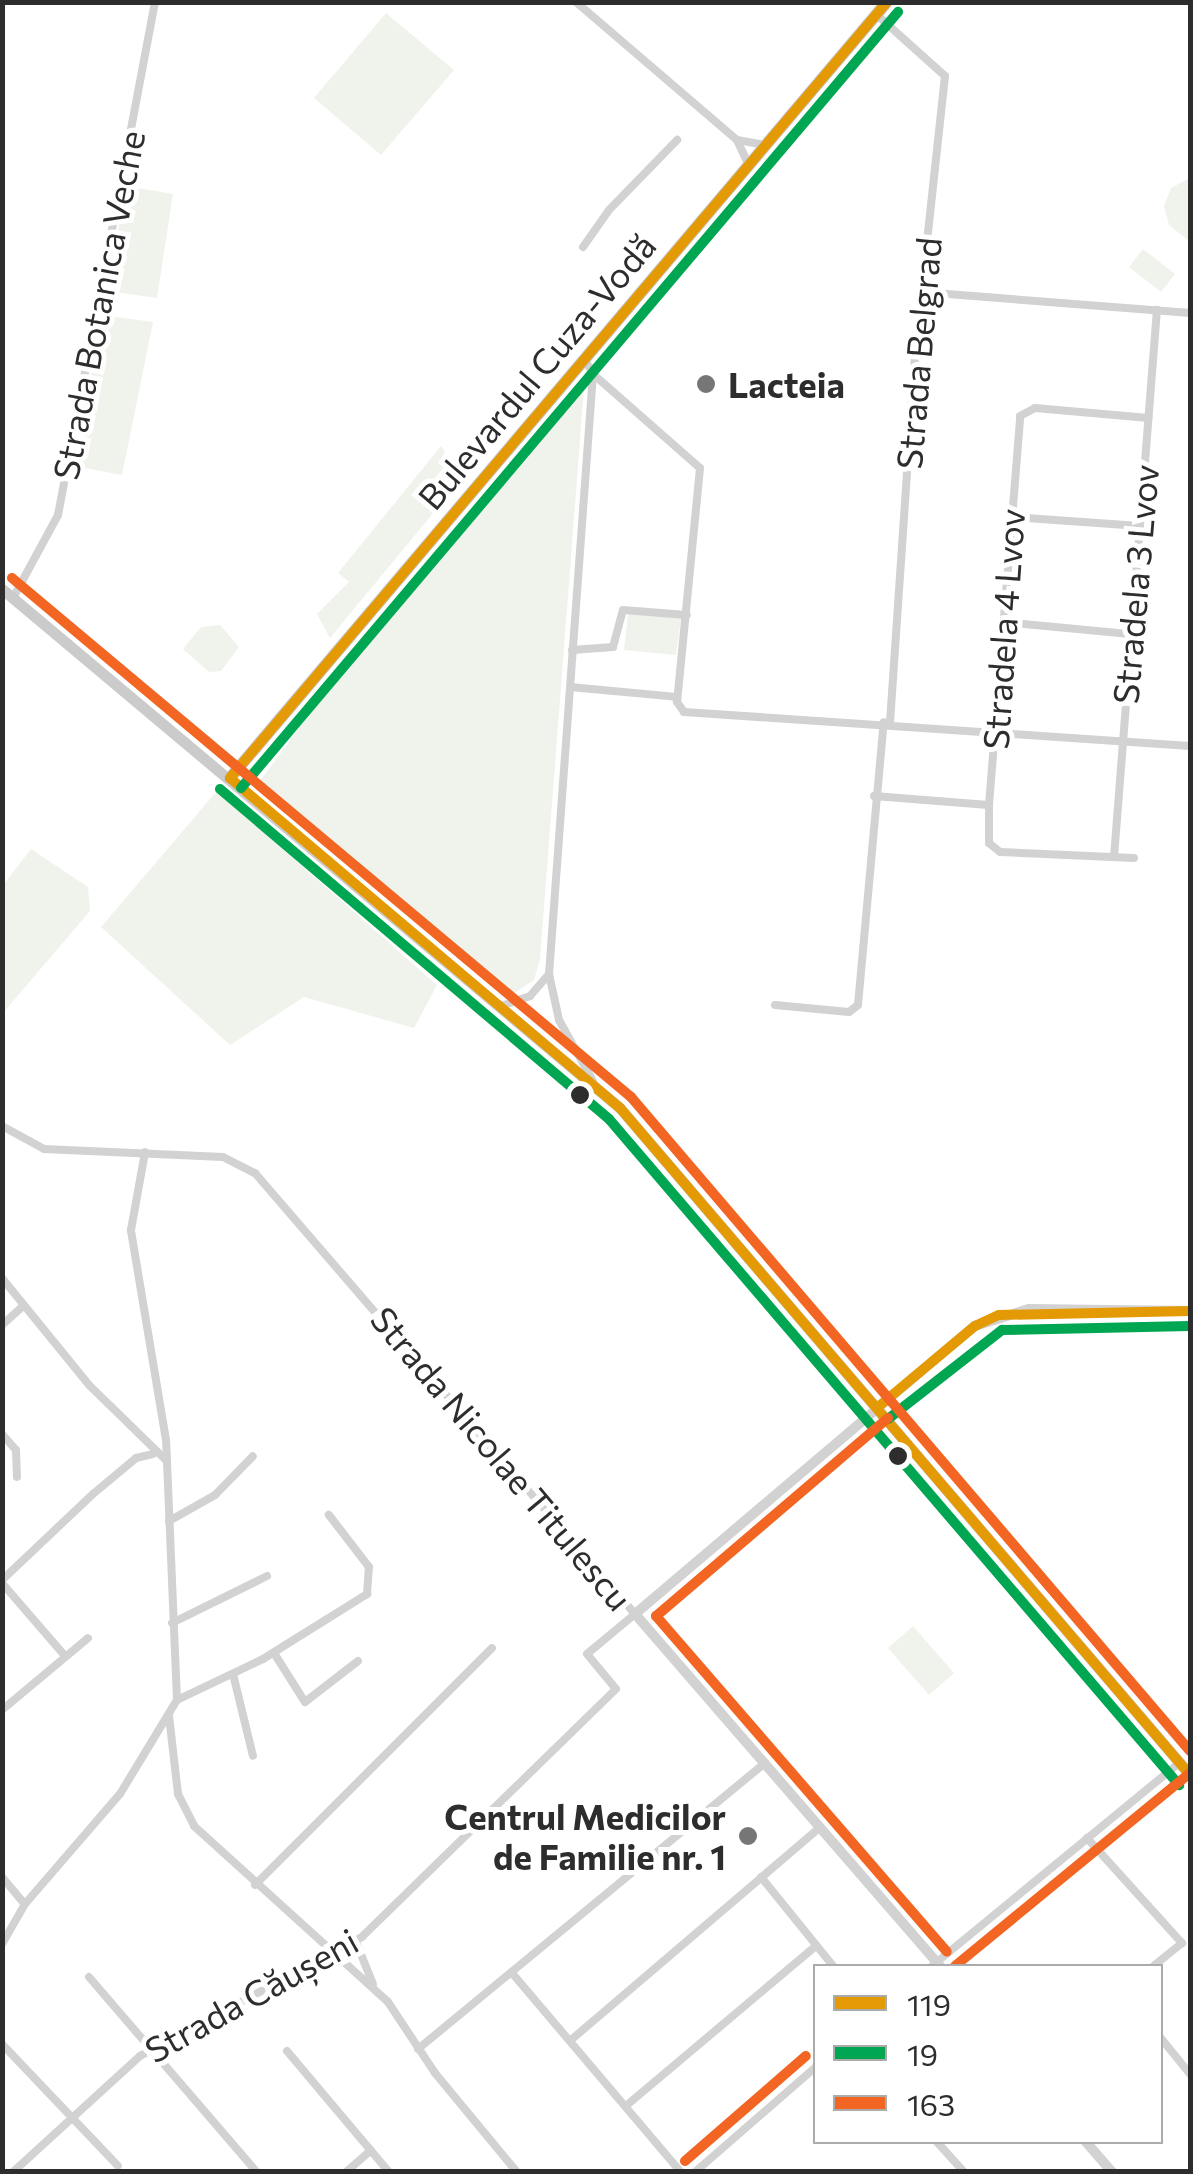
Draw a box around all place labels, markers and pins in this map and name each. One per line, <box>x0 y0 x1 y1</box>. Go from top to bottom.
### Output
place label: Lacteia <box>728 363 845 405</box>
marker: Lacteia <box>693 371 719 397</box>
unlabelled marker <box>570 1085 590 1105</box>
unlabelled marker <box>888 1446 908 1466</box>
place label: Centrul Medicilor de Familie nr. 1 <box>444 1795 726 1877</box>
marker: Centrul Medicilor de Familie nr. 1 <box>735 1823 761 1849</box>

